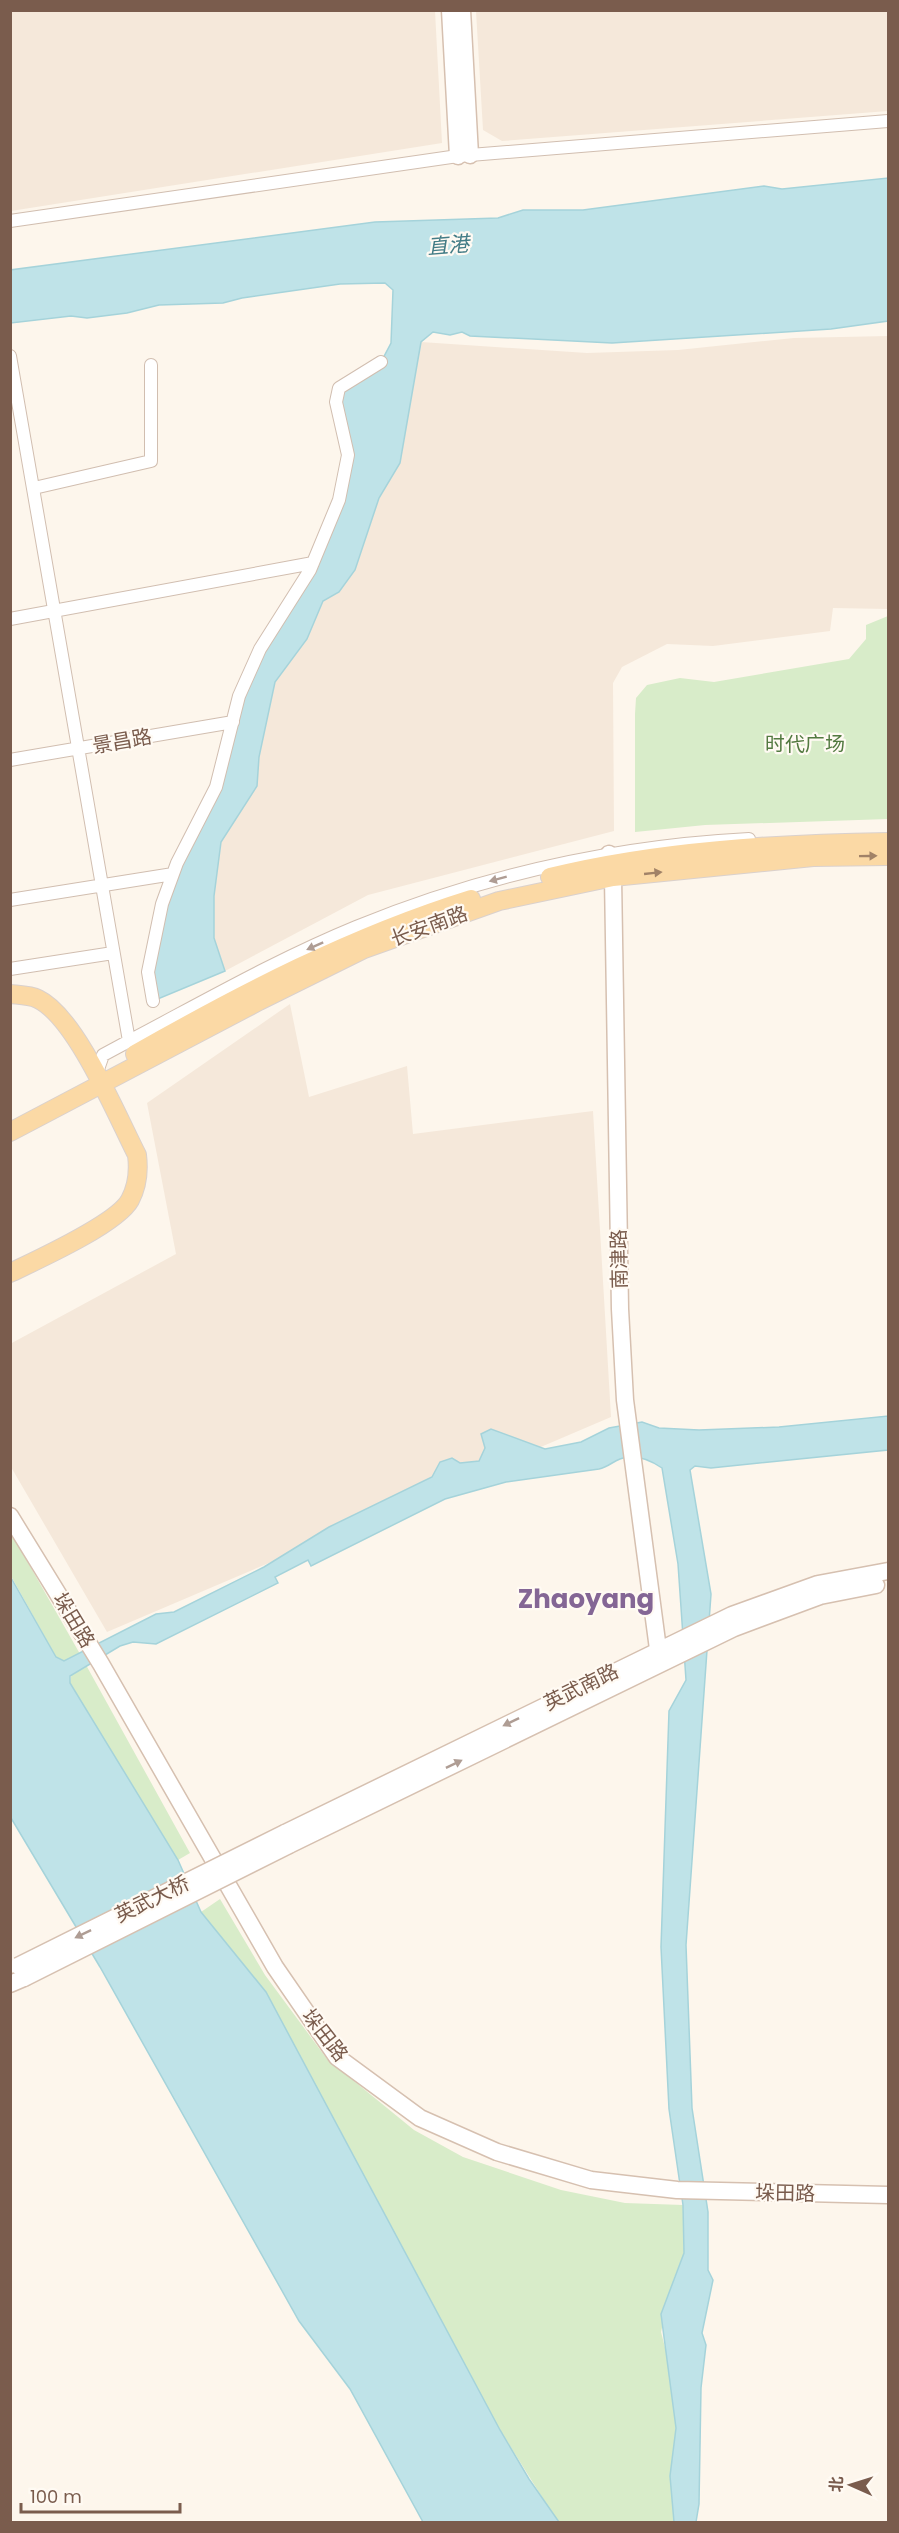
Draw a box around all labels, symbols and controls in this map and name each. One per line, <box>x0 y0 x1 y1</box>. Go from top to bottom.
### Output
water label: 直港 <box>426 228 473 261</box>
street label: 景昌路 <box>90 722 154 760</box>
park label: 时代广场 <box>765 730 845 758</box>
one-way arrow <box>859 851 878 861</box>
one-way arrow <box>644 868 663 878</box>
one-way arrow <box>489 875 507 885</box>
street label: 长安南路 <box>387 899 471 953</box>
one-way arrow <box>306 941 323 950</box>
street label: 南津路 <box>604 1229 634 1289</box>
district label: Zhaoyang <box>518 1581 654 1617</box>
street label: 垛田路 <box>47 1587 101 1653</box>
street label: 英武南路 <box>539 1657 623 1717</box>
one-way arrow <box>502 1717 519 1726</box>
one-way arrow <box>446 1759 463 1769</box>
street label: 英武大桥 <box>110 1869 194 1929</box>
one-way arrow <box>74 1929 91 1939</box>
street label: 垛田路 <box>295 2003 355 2067</box>
street label: 垛田路 <box>755 2178 815 2208</box>
north arrow <box>821 2455 881 2515</box>
scale bar <box>21 2476 180 2514</box>
text: 北 <box>825 2476 848 2493</box>
text: 100 m <box>30 2484 82 2509</box>

